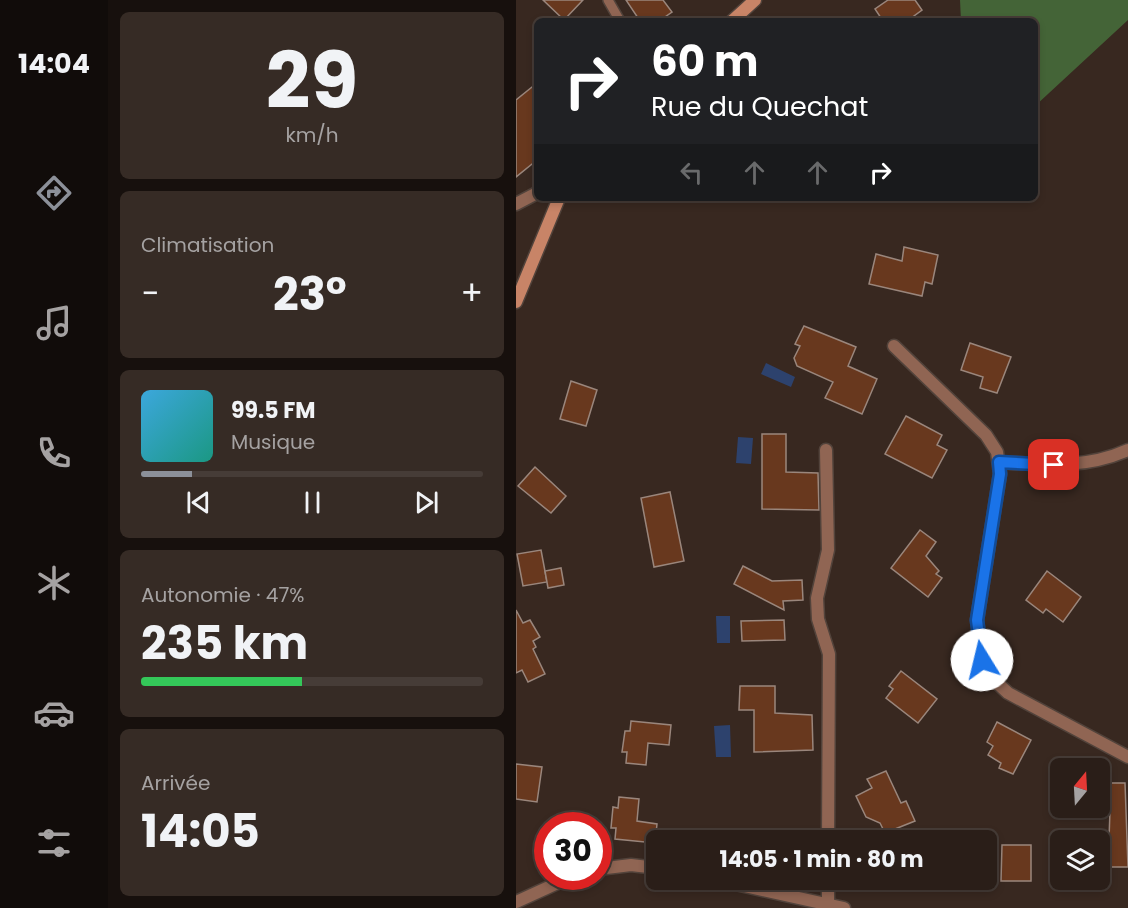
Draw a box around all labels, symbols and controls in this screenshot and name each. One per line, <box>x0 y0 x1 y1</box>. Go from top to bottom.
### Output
text: 29 <box>266 26 358 135</box>
text: 60 m <box>651 32 759 91</box>
icon: right <box>552 42 630 120</box>
text: 14:04 <box>18 45 90 82</box>
text: Rue du Quechat <box>651 88 868 125</box>
text: km/h <box>285 121 339 149</box>
icon: left <box>675 156 708 189</box>
icon: ahead <box>738 156 771 189</box>
icon: ahead <box>801 156 834 189</box>
icon: right <box>864 156 897 189</box>
icon: directions <box>33 172 75 214</box>
text: Climatisation <box>141 231 274 259</box>
text: 23° <box>273 263 347 326</box>
text: − <box>141 270 159 317</box>
text: + <box>460 270 483 317</box>
icon: music <box>33 302 75 344</box>
text: 99.5 FM <box>231 395 315 426</box>
text: Musique <box>231 428 315 456</box>
icon: phone <box>33 432 75 474</box>
pin <box>1028 439 1079 490</box>
icon: arrive <box>1037 448 1070 481</box>
icon: previous <box>182 486 215 519</box>
icon: pause <box>296 486 329 519</box>
icon: next <box>410 486 443 519</box>
icon: climate <box>33 562 75 604</box>
text: Autonomie · 47% <box>141 581 304 609</box>
text: 235 km <box>141 612 308 675</box>
position arrow <box>950 628 1014 692</box>
icon: car <box>33 692 75 734</box>
north arrow <box>1050 758 1110 818</box>
map controls <box>1050 758 1110 890</box>
text: Arrivée <box>141 769 210 797</box>
text: 14:05 <box>141 800 260 863</box>
speed limit sign: 30 <box>534 812 612 890</box>
icon: filters <box>33 822 75 864</box>
button: layers <box>1050 830 1110 890</box>
text: 14:05 · 1 min · 80 m <box>720 844 924 875</box>

